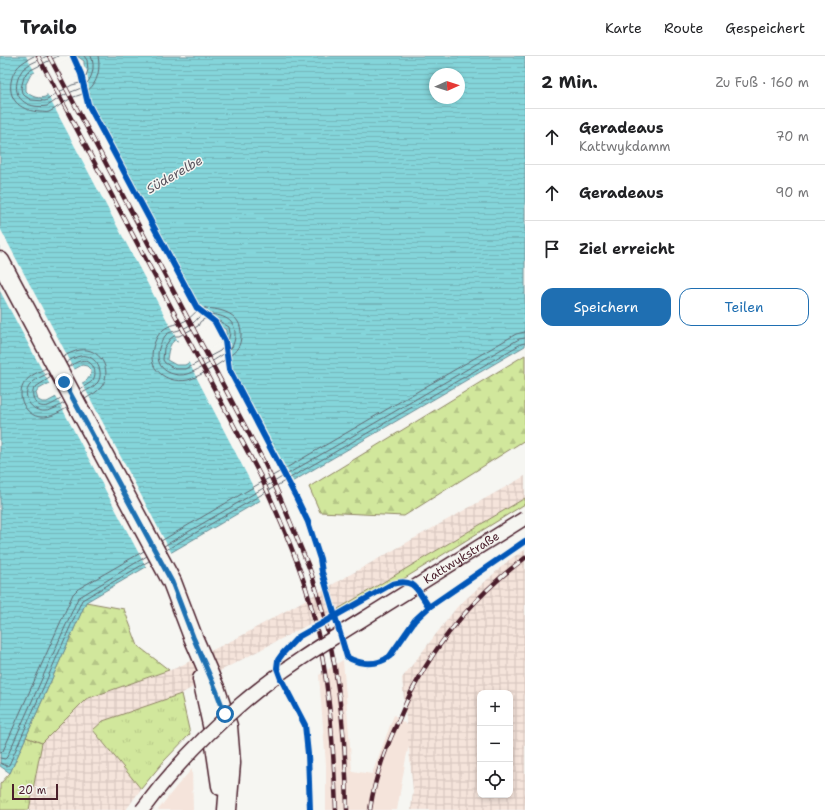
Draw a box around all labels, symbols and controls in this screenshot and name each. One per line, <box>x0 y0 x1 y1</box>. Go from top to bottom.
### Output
text: Trailo <box>20 15 77 40</box>
text: Karte <box>605 19 642 37</box>
text: Route <box>664 19 703 37</box>
text: Gespeichert <box>725 19 805 37</box>
north arrow <box>429 68 465 104</box>
text: 2 Min. <box>541 71 598 93</box>
text: Zu Fuß · 160 m <box>716 74 809 91</box>
text: Geradeaus <box>579 118 664 138</box>
icon: ahead <box>541 126 563 148</box>
text: 70 m <box>775 128 809 145</box>
text: Kattwykdamm <box>579 138 671 155</box>
water label: Süderelbe <box>143 151 206 197</box>
icon: ahead <box>541 182 563 204</box>
text: Geradeaus <box>579 183 664 203</box>
text: 90 m <box>775 184 809 201</box>
icon: arrive <box>541 238 563 260</box>
text: Ziel erreicht <box>579 239 675 259</box>
button: Speichern <box>541 288 671 326</box>
button: Teilen <box>679 288 809 326</box>
route end <box>55 373 73 391</box>
street label: Kattwykstraße <box>420 528 503 588</box>
map controls <box>477 690 513 798</box>
button: + <box>477 690 513 726</box>
route start <box>216 705 234 723</box>
button: − <box>477 726 513 762</box>
button: locate <box>477 762 513 798</box>
scale bar <box>12 782 58 801</box>
text: 20 m <box>18 783 46 798</box>

